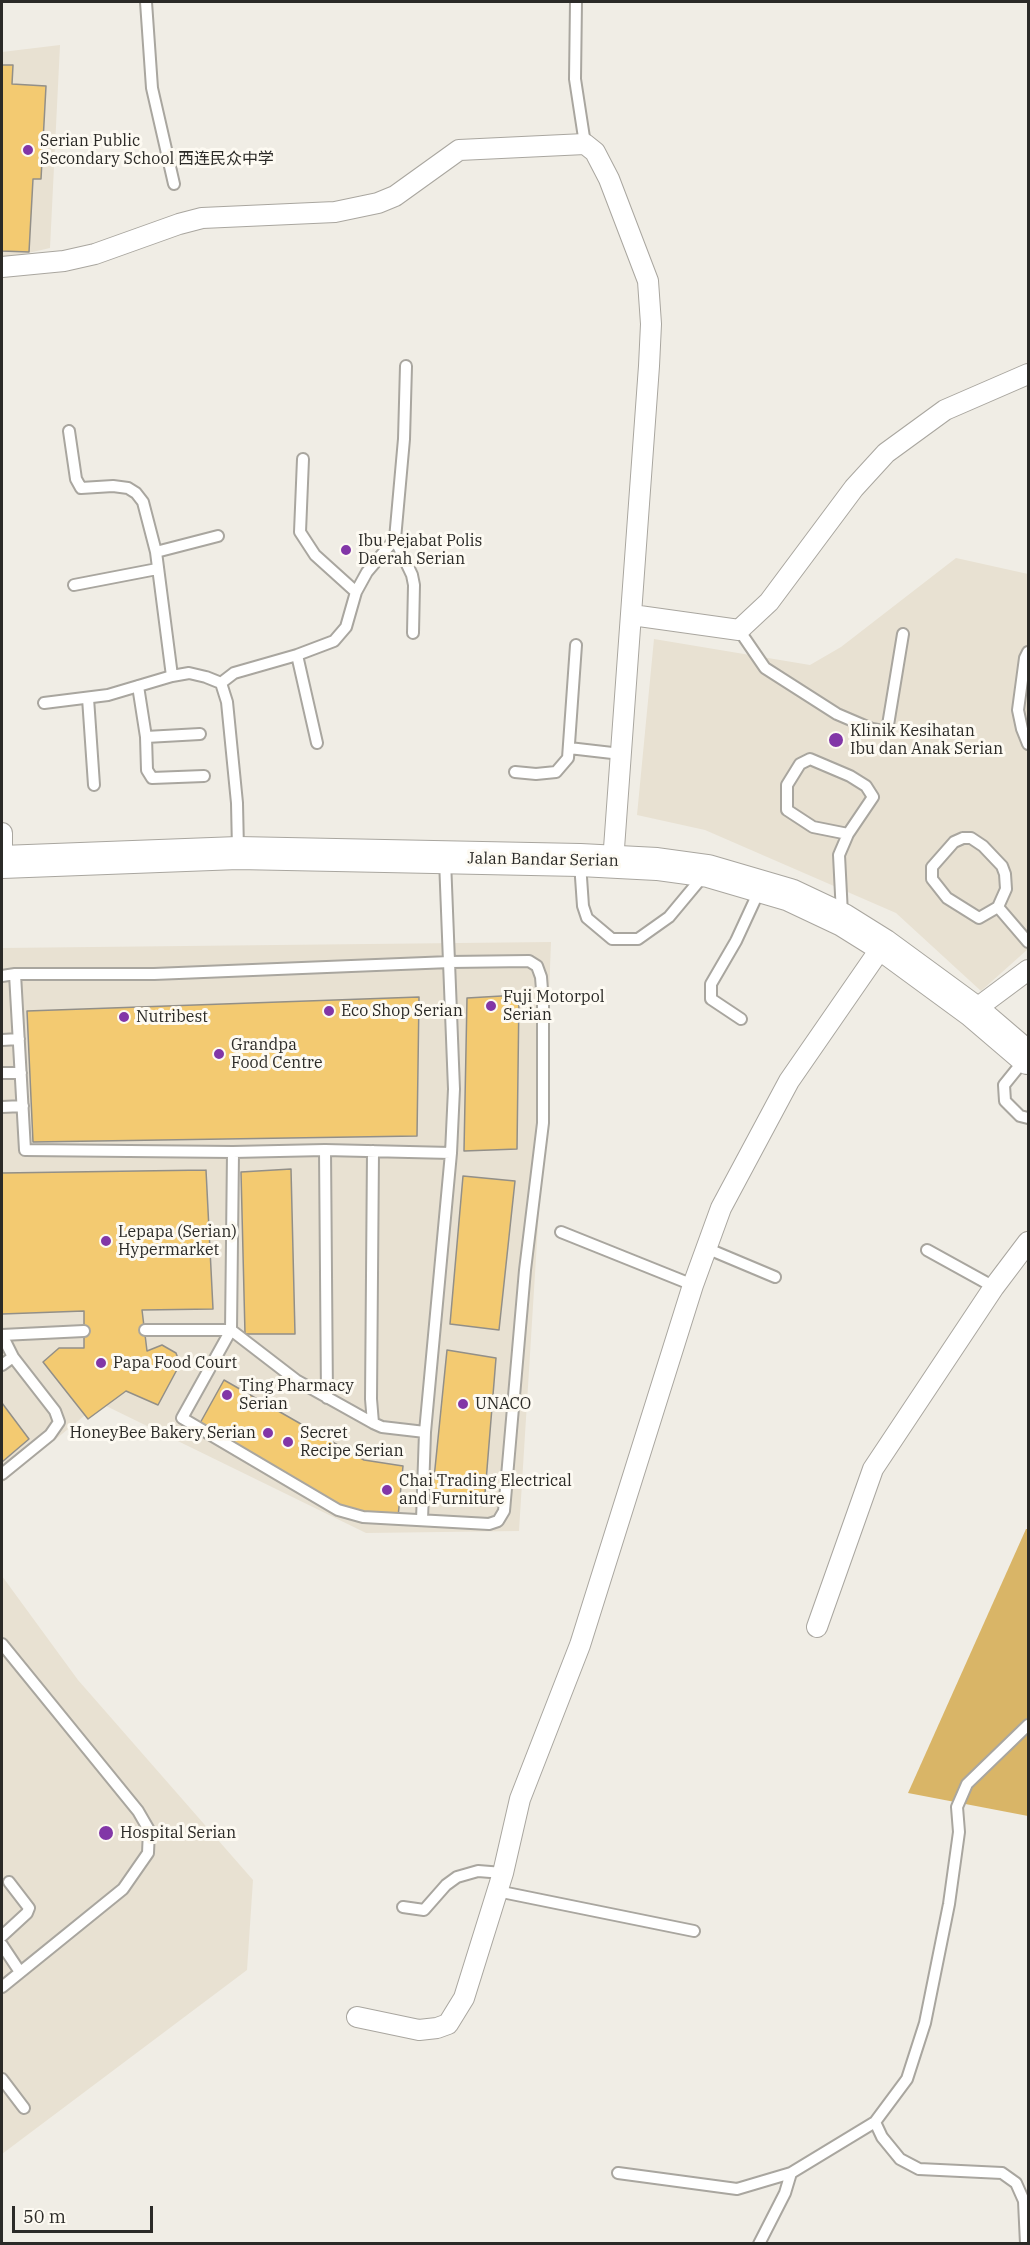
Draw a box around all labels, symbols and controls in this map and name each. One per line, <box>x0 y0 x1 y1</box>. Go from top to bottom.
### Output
place label: Serian Public Secondary School 西连民众中学 <box>40 131 274 169</box>
marker: Serian Public Secondary School 西连民众中学 <box>21 143 35 157</box>
place label: Ibu Pejabat Polis Daerah Serian <box>358 531 482 569</box>
marker: Ibu Pejabat Polis Daerah Serian <box>339 543 353 557</box>
place label: Klinik Kesihatan Ibu dan Anak Serian <box>850 721 1003 759</box>
marker: Klinik Kesihatan Ibu dan Anak Serian <box>827 731 845 749</box>
street label: Jalan Bandar Serian <box>467 849 619 871</box>
place label: Fuji Motorpol Serian <box>503 987 605 1025</box>
marker: Fuji Motorpol Serian <box>484 999 498 1013</box>
place label: Eco Shop Serian <box>341 1001 463 1021</box>
marker: Eco Shop Serian <box>322 1004 336 1018</box>
place label: Nutribest <box>136 1007 208 1027</box>
marker: Nutribest <box>117 1010 131 1024</box>
place label: Grandpa Food Centre <box>231 1035 323 1073</box>
marker: Grandpa Food Centre <box>212 1047 226 1061</box>
place label: Lepapa (Serian) Hypermarket <box>118 1222 237 1260</box>
marker: Lepapa (Serian) Hypermarket <box>99 1234 113 1248</box>
place label: Papa Food Court <box>113 1353 237 1373</box>
marker: Papa Food Court <box>94 1356 108 1370</box>
place label: Ting Pharmacy Serian <box>239 1376 354 1414</box>
marker: Ting Pharmacy Serian <box>220 1388 234 1402</box>
place label: UNACO <box>475 1394 531 1414</box>
marker: UNACO <box>456 1397 470 1411</box>
place label: HoneyBee Bakery Serian <box>70 1423 256 1443</box>
place label: Secret Recipe Serian <box>300 1423 404 1461</box>
marker: HoneyBee Bakery Serian <box>261 1426 275 1440</box>
marker: Secret Recipe Serian <box>281 1435 295 1449</box>
place label: Chai Trading Electrical and Furniture <box>399 1471 572 1509</box>
marker: Chai Trading Electrical and Furniture <box>380 1483 394 1497</box>
place label: Hospital Serian <box>120 1823 236 1843</box>
marker: Hospital Serian <box>97 1824 115 1842</box>
scale bar <box>15 2194 156 2232</box>
text: 50 m <box>23 2205 66 2228</box>

